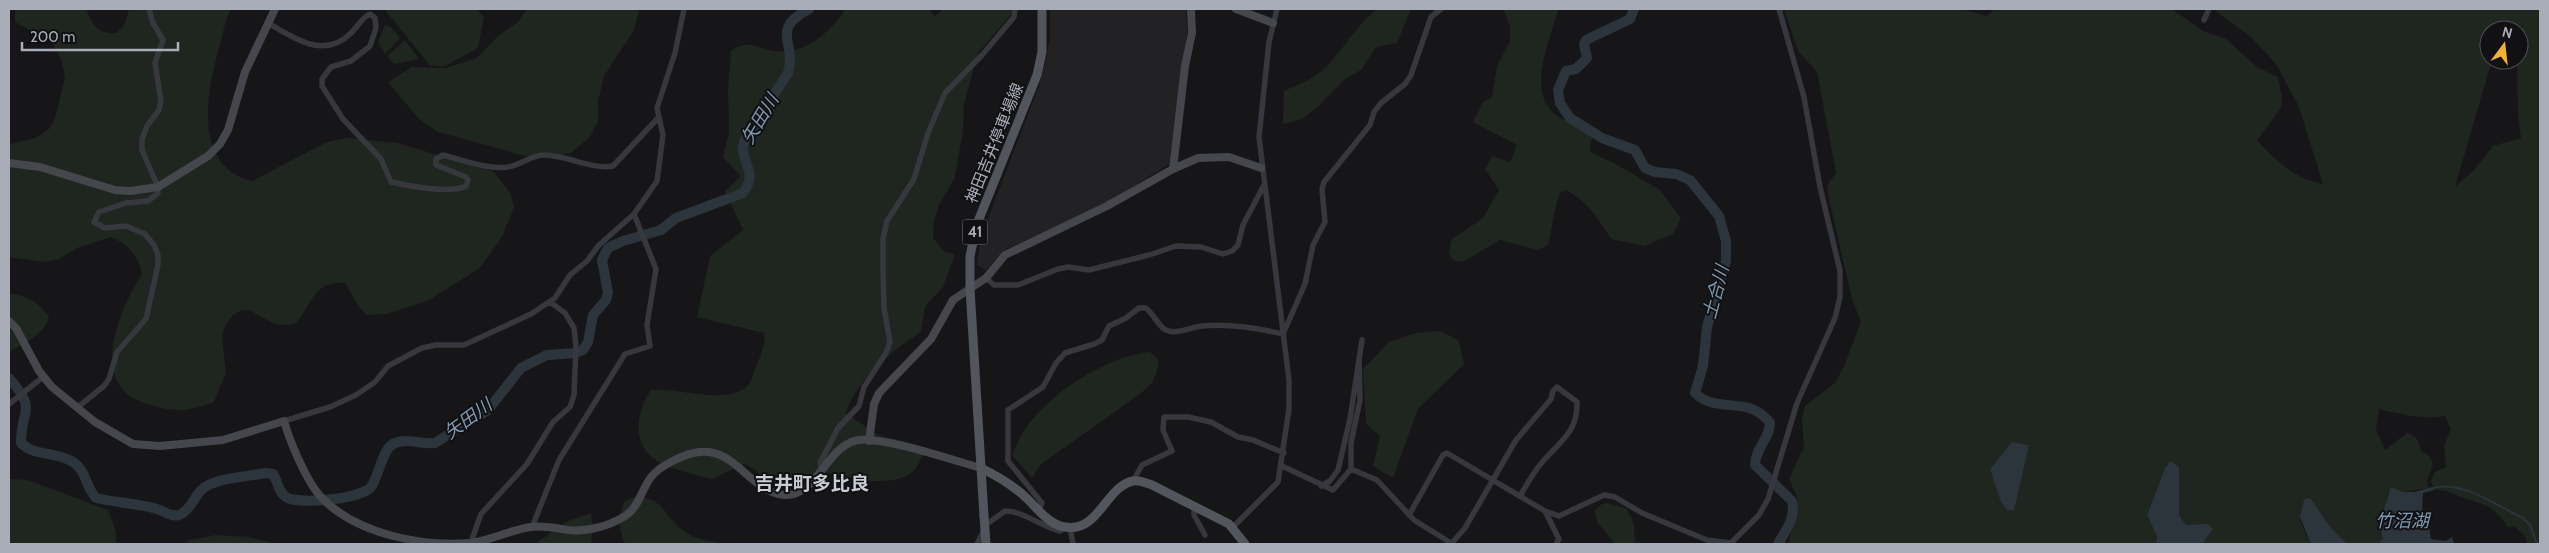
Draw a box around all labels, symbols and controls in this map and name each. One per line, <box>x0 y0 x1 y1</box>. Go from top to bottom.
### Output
scale bar <box>22 20 179 52</box>
north arrow <box>2479 20 2529 70</box>
text: N <box>2500 22 2514 42</box>
text: 200 m <box>30 28 75 46</box>
street label: 神田吉井停車場線 <box>962 80 1027 206</box>
water label: 矢田川 <box>737 88 784 148</box>
road number: 41 <box>962 220 988 244</box>
water label: 土合川 <box>1698 261 1734 321</box>
water label: 矢田川 <box>440 393 498 444</box>
district label: 吉井町多比良 <box>755 472 869 495</box>
water label: 竹沼湖 <box>2375 510 2432 532</box>

